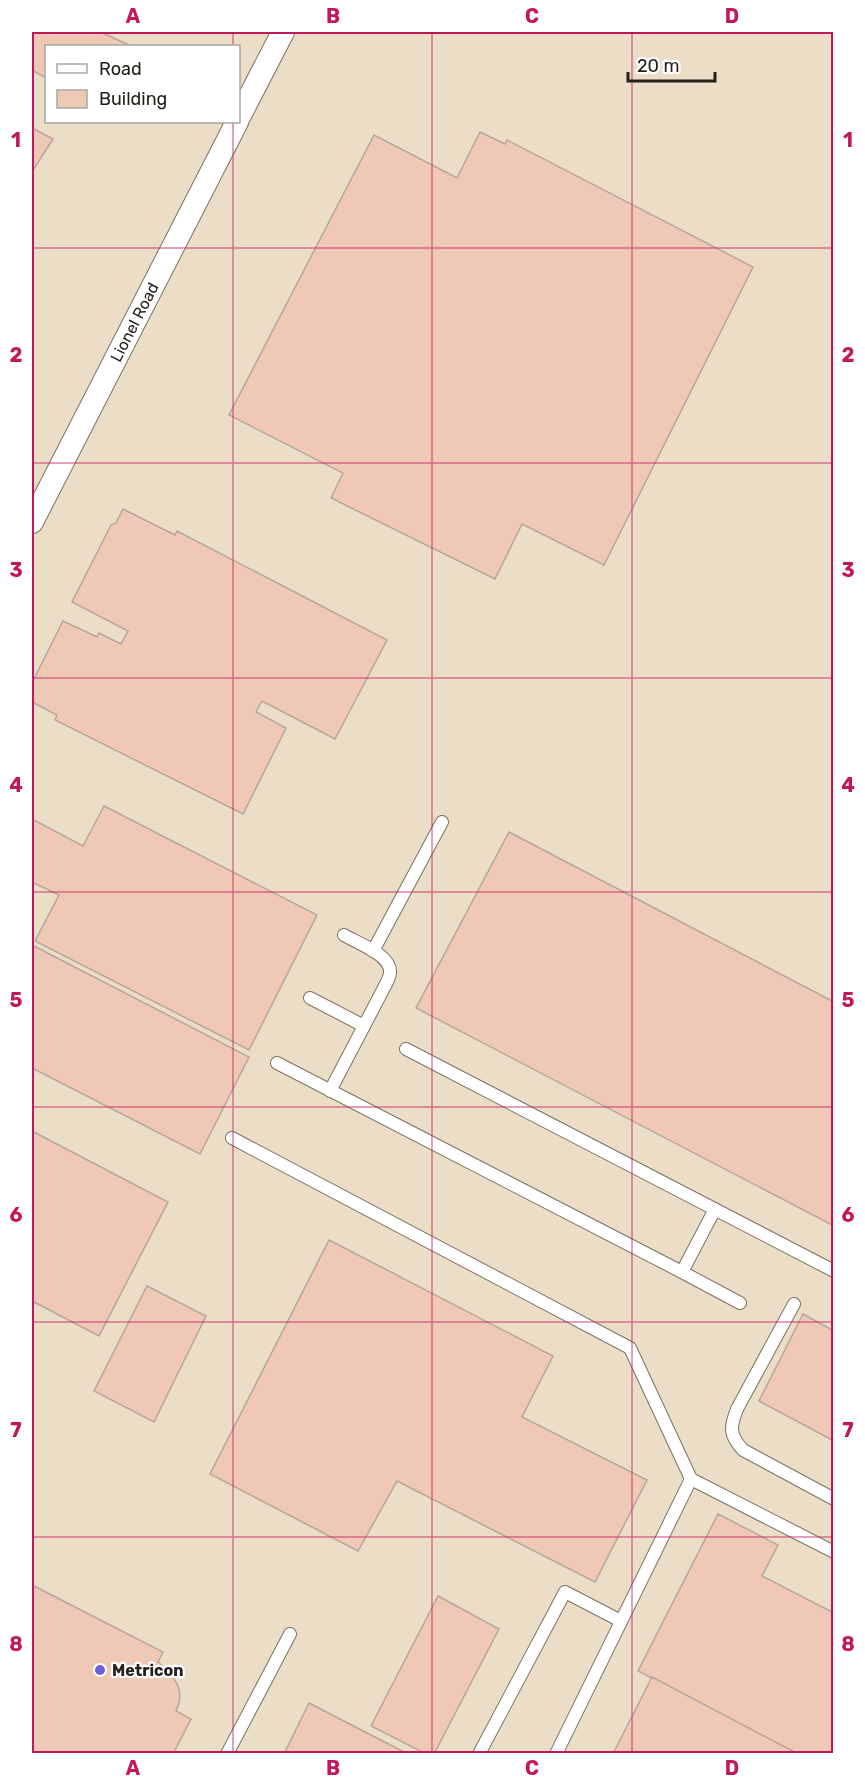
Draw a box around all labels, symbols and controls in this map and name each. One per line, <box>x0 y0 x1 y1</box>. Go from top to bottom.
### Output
text: A <box>126 4 141 28</box>
text: B <box>326 4 340 28</box>
text: C <box>525 4 539 28</box>
text: D <box>725 4 739 28</box>
legend <box>45 45 240 123</box>
scale bar <box>628 45 715 83</box>
text: 20 m <box>637 55 679 77</box>
text: Road <box>99 58 142 80</box>
text: Building <box>99 88 167 110</box>
text: 1 <box>11 128 21 152</box>
text: 1 <box>843 128 853 152</box>
street label: Lionel Road <box>106 279 163 365</box>
text: 2 <box>10 343 23 367</box>
text: 2 <box>842 343 855 367</box>
text: 3 <box>9 558 23 582</box>
text: 3 <box>841 558 855 582</box>
text: 4 <box>9 773 23 797</box>
text: 4 <box>841 773 855 797</box>
text: 5 <box>10 988 23 1012</box>
text: 5 <box>842 988 855 1012</box>
text: 6 <box>9 1203 23 1227</box>
text: 6 <box>841 1203 855 1227</box>
text: 7 <box>10 1418 22 1442</box>
text: 7 <box>842 1418 854 1442</box>
text: 8 <box>9 1632 23 1656</box>
text: 8 <box>841 1632 855 1656</box>
place label: Metricon <box>112 1661 184 1680</box>
marker: Metricon <box>93 1663 107 1677</box>
text: A <box>126 1756 141 1780</box>
text: B <box>326 1756 340 1780</box>
text: C <box>525 1756 539 1780</box>
text: D <box>725 1756 739 1780</box>

